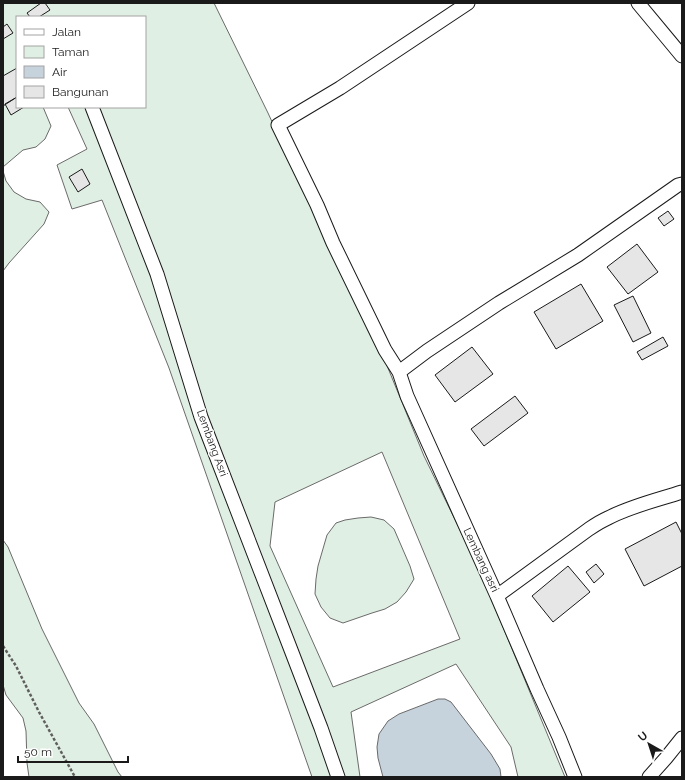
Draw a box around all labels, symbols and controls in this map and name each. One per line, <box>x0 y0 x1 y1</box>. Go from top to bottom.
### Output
legend <box>16 16 146 108</box>
text: Jalan <box>52 25 81 39</box>
text: Taman <box>52 45 89 59</box>
text: Air <box>52 65 68 79</box>
text: Bangunan <box>52 85 109 99</box>
street label: Lembang Asri <box>194 408 230 478</box>
street label: Lembang asri <box>460 526 502 594</box>
north arrow <box>629 724 669 764</box>
text: U <box>636 729 650 744</box>
scale bar <box>18 738 128 764</box>
text: 50 m <box>24 745 52 759</box>

